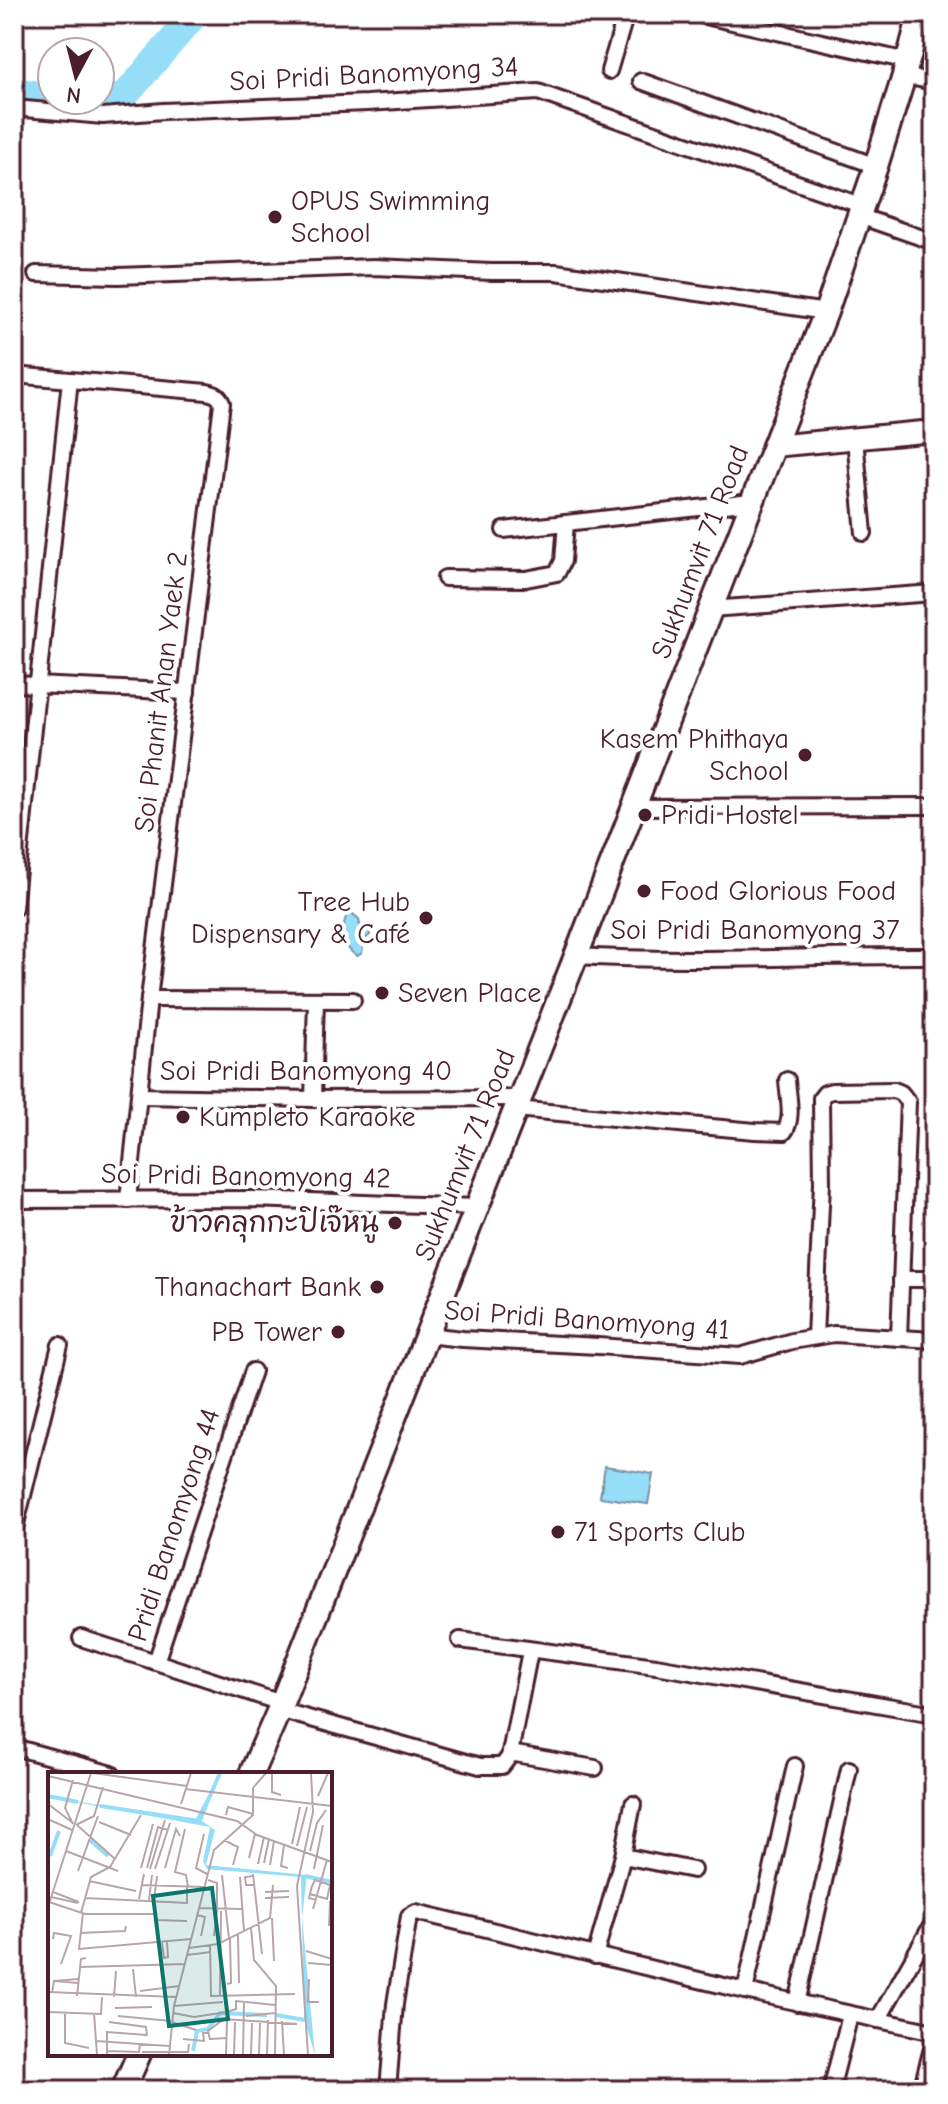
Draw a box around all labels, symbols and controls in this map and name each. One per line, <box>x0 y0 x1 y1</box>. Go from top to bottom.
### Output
north arrow <box>36 36 116 116</box>
street label: Soi Pridi Banomyong 34 <box>229 50 519 98</box>
text: N <box>65 81 82 109</box>
place label: OPUS Swimming School <box>291 185 490 249</box>
marker: OPUS Swimming School <box>266 208 284 226</box>
street label: Sukhumvit 71 Road <box>645 441 755 663</box>
street label: Soi Phanit Anan Yaek 2 <box>128 550 194 834</box>
place label: Kasem Phithaya School <box>600 723 789 787</box>
marker: Kasem Phithaya School <box>796 746 814 764</box>
place label: Pridi Hostel <box>661 799 799 831</box>
marker: Pridi Hostel <box>636 806 654 824</box>
place label: Food Glorious Food <box>660 875 896 907</box>
marker: Food Glorious Food <box>635 882 653 900</box>
place label: Tree Hub Dispensary & Café <box>191 886 410 950</box>
marker: Tree Hub Dispensary & Café <box>417 909 435 927</box>
street label: Soi Pridi Banomyong 37 <box>611 914 899 946</box>
place label: Seven Place <box>398 977 541 1009</box>
marker: Seven Place <box>373 984 391 1002</box>
street label: Sukhumvit 71 Road <box>408 1045 522 1265</box>
street label: Soi Pridi Banomyong 40 <box>160 1055 452 1087</box>
place label: Kumpleto Karaoke <box>199 1101 416 1133</box>
marker: Kumpleto Karaoke <box>174 1108 192 1126</box>
street label: Soi Pridi Banomyong 42 <box>101 1157 391 1195</box>
place label: ข้าวคลุกกะปิเจ๊หนู <box>170 1204 379 1243</box>
marker: ข้าวคลุกกะปิเจ๊หนู <box>386 1214 404 1232</box>
place label: Thanachart Bank <box>155 1271 361 1303</box>
marker: Thanachart Bank <box>368 1278 386 1296</box>
street label: Soi Pridi Banomyong 41 <box>443 1294 731 1346</box>
place label: PB Tower <box>212 1316 322 1348</box>
marker: PB Tower <box>329 1323 347 1341</box>
street label: Pridi Banomyong 44 <box>121 1405 227 1645</box>
place label: 71 Sports Club <box>574 1516 746 1548</box>
marker: 71 Sports Club <box>549 1523 567 1541</box>
inset map <box>48 1772 332 2056</box>

